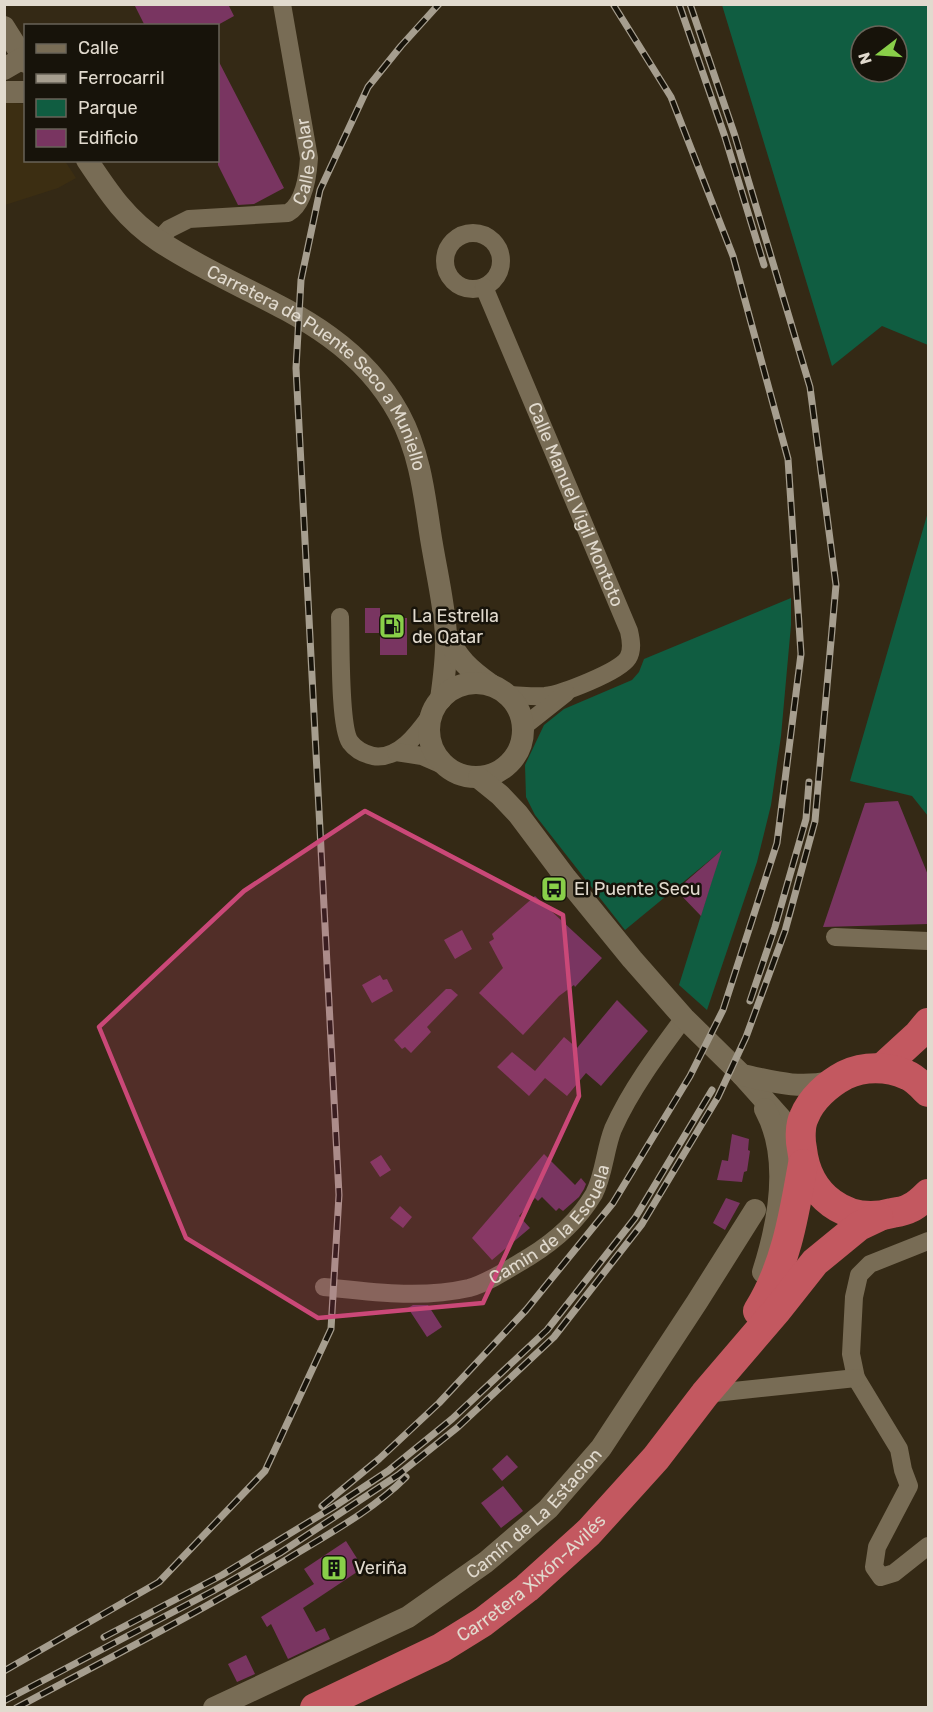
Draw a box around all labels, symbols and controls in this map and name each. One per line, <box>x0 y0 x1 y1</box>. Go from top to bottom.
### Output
legend <box>24 24 219 162</box>
north arrow <box>849 24 909 84</box>
text: Calle <box>78 37 119 59</box>
text: N <box>854 50 876 67</box>
text: Ferrocarril <box>78 67 165 89</box>
text: Parque <box>78 97 138 119</box>
street label: Calle Solar <box>288 116 320 209</box>
text: Edificio <box>78 127 138 149</box>
street label: Carretera de Puente Seco a Muniello <box>203 260 430 473</box>
street label: Calle Manuel Vigil Montoto <box>523 399 628 610</box>
place label: La Estrella de Qatar <box>412 605 499 648</box>
fuel station icon: La Estrella de Qatar <box>377 611 407 641</box>
bus stop icon: El Puente Secu <box>539 874 569 904</box>
place label: El Puente Secu <box>574 878 701 900</box>
street label: Camin de la Escuela <box>485 1162 614 1289</box>
street label: Camín de La Estacion <box>462 1444 607 1584</box>
street label: Carretera Xixón-Avilés <box>453 1510 611 1647</box>
building icon: Veriña <box>319 1553 349 1583</box>
place label: Veriña <box>354 1557 407 1579</box>

